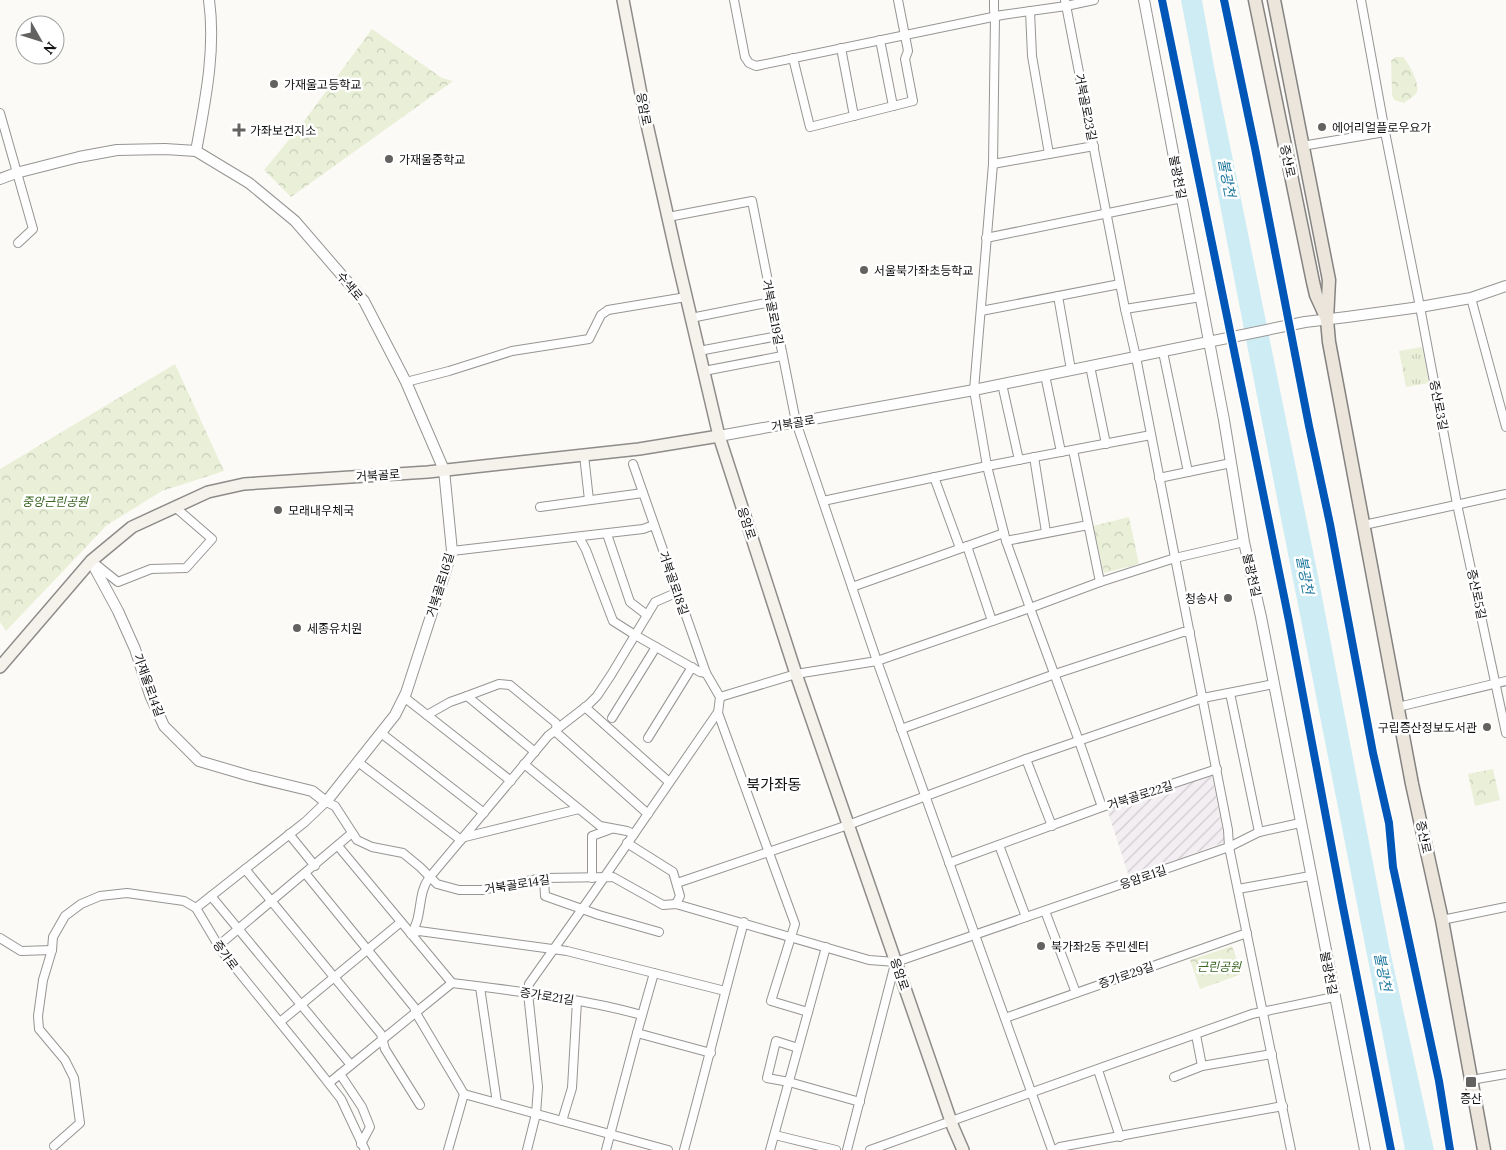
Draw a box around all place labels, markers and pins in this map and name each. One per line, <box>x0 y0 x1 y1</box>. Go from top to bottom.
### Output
place label: 가재울고등학교 <box>284 77 361 92</box>
marker: 가재울고등학교 <box>268 78 280 90</box>
place label: 에어리얼플로우요가 <box>1332 120 1431 135</box>
marker: 에어리얼플로우요가 <box>1316 121 1328 133</box>
marker: 가좌보건지소 <box>232 123 246 137</box>
place label: 가좌보건지소 <box>250 123 316 138</box>
place label: 가재울중학교 <box>399 152 465 167</box>
marker: 가재울중학교 <box>383 153 395 165</box>
place label: 서울북가좌초등학교 <box>874 263 973 278</box>
marker: 서울북가좌초등학교 <box>858 264 870 276</box>
place label: 모래내우체국 <box>288 503 354 518</box>
marker: 모래내우체국 <box>272 504 284 516</box>
place label: 청송사 <box>1185 591 1218 606</box>
marker: 청송사 <box>1222 592 1234 604</box>
place label: 세종유치원 <box>307 621 362 636</box>
marker: 세종유치원 <box>291 622 303 634</box>
place label: 구립증산정보도서관 <box>1378 720 1477 735</box>
marker: 구립증산정보도서관 <box>1481 721 1493 733</box>
place label: 북가좌2동 주민센터 <box>1051 939 1149 954</box>
marker: 북가좌2동 주민센터 <box>1035 940 1047 952</box>
marker: 증산 <box>1464 1075 1478 1089</box>
place label: 증산 <box>1460 1091 1482 1106</box>

